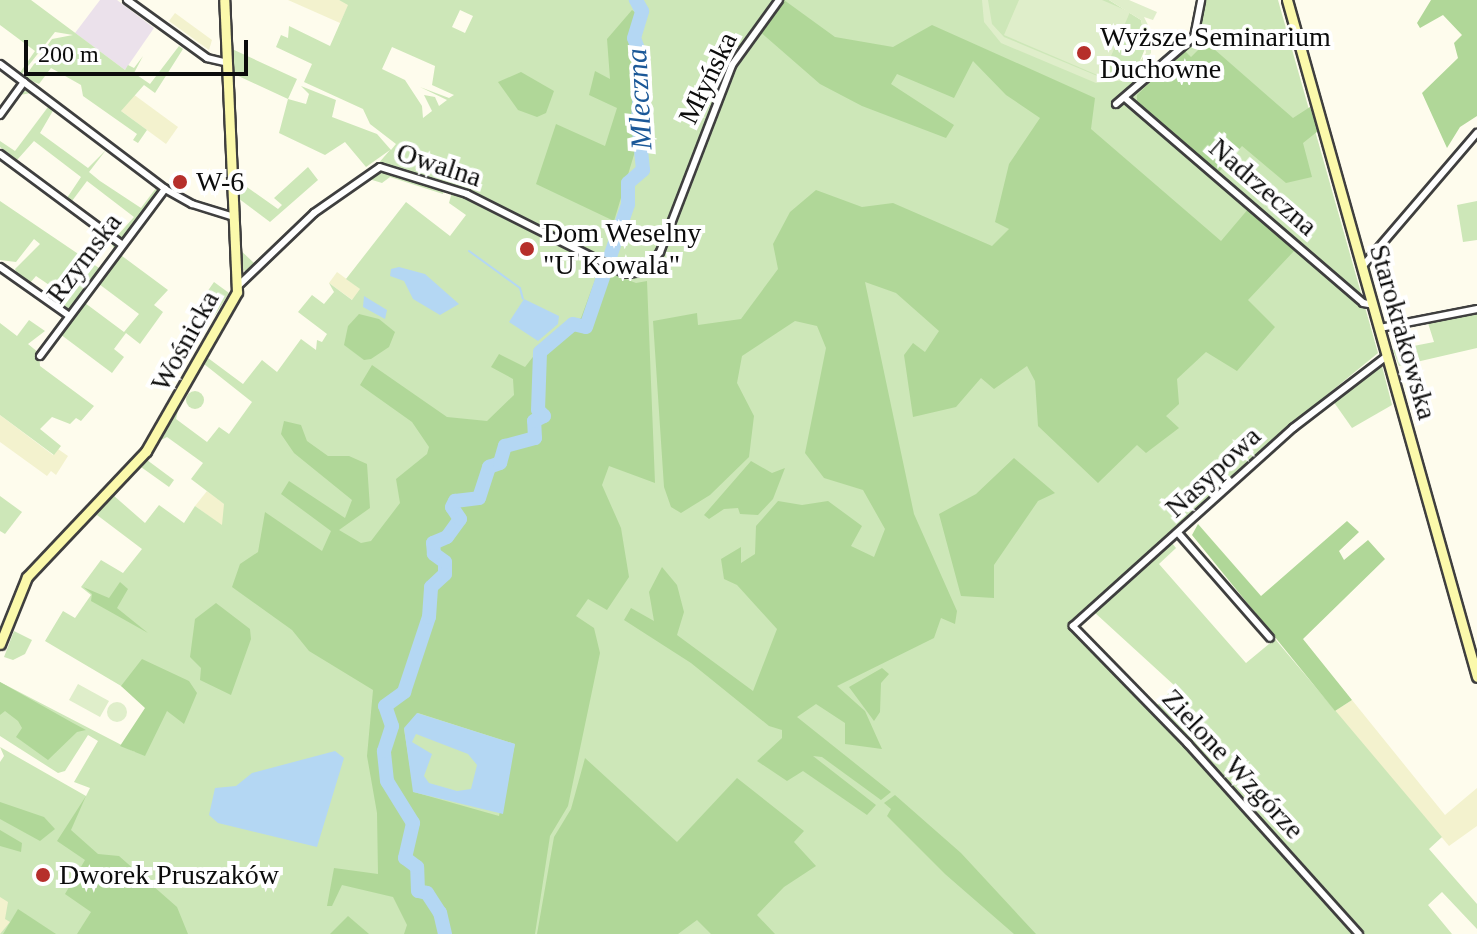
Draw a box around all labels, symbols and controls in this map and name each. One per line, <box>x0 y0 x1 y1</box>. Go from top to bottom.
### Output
place label: Wyższe Seminarium Duchowne <box>1100 20 1331 86</box>
scale bar <box>28 24 252 74</box>
street label: Młyńska <box>671 27 745 129</box>
text: 200 m <box>38 41 99 67</box>
marker: Wyższe Seminarium Duchowne <box>1075 44 1093 62</box>
water label: Mleczna <box>618 47 660 151</box>
street label: Nadrzeczna <box>1202 131 1324 243</box>
street label: Owalna <box>392 136 486 194</box>
place label: W-6 <box>196 165 244 199</box>
marker: W-6 <box>171 173 189 191</box>
street label: Rzymska <box>39 206 129 310</box>
place label: Dom Weselny "U Kowala" <box>543 216 702 282</box>
marker: Dom Weselny "U Kowala" <box>518 240 536 258</box>
street label: Starokrakowska <box>1362 241 1444 423</box>
street label: Wośnicka <box>144 285 226 397</box>
street label: Nasypowa <box>1158 419 1268 525</box>
street label: Zielone Wzgórze <box>1155 682 1311 846</box>
place label: Dworek Pruszaków <box>59 858 279 892</box>
marker: Dworek Pruszaków <box>34 866 52 884</box>

